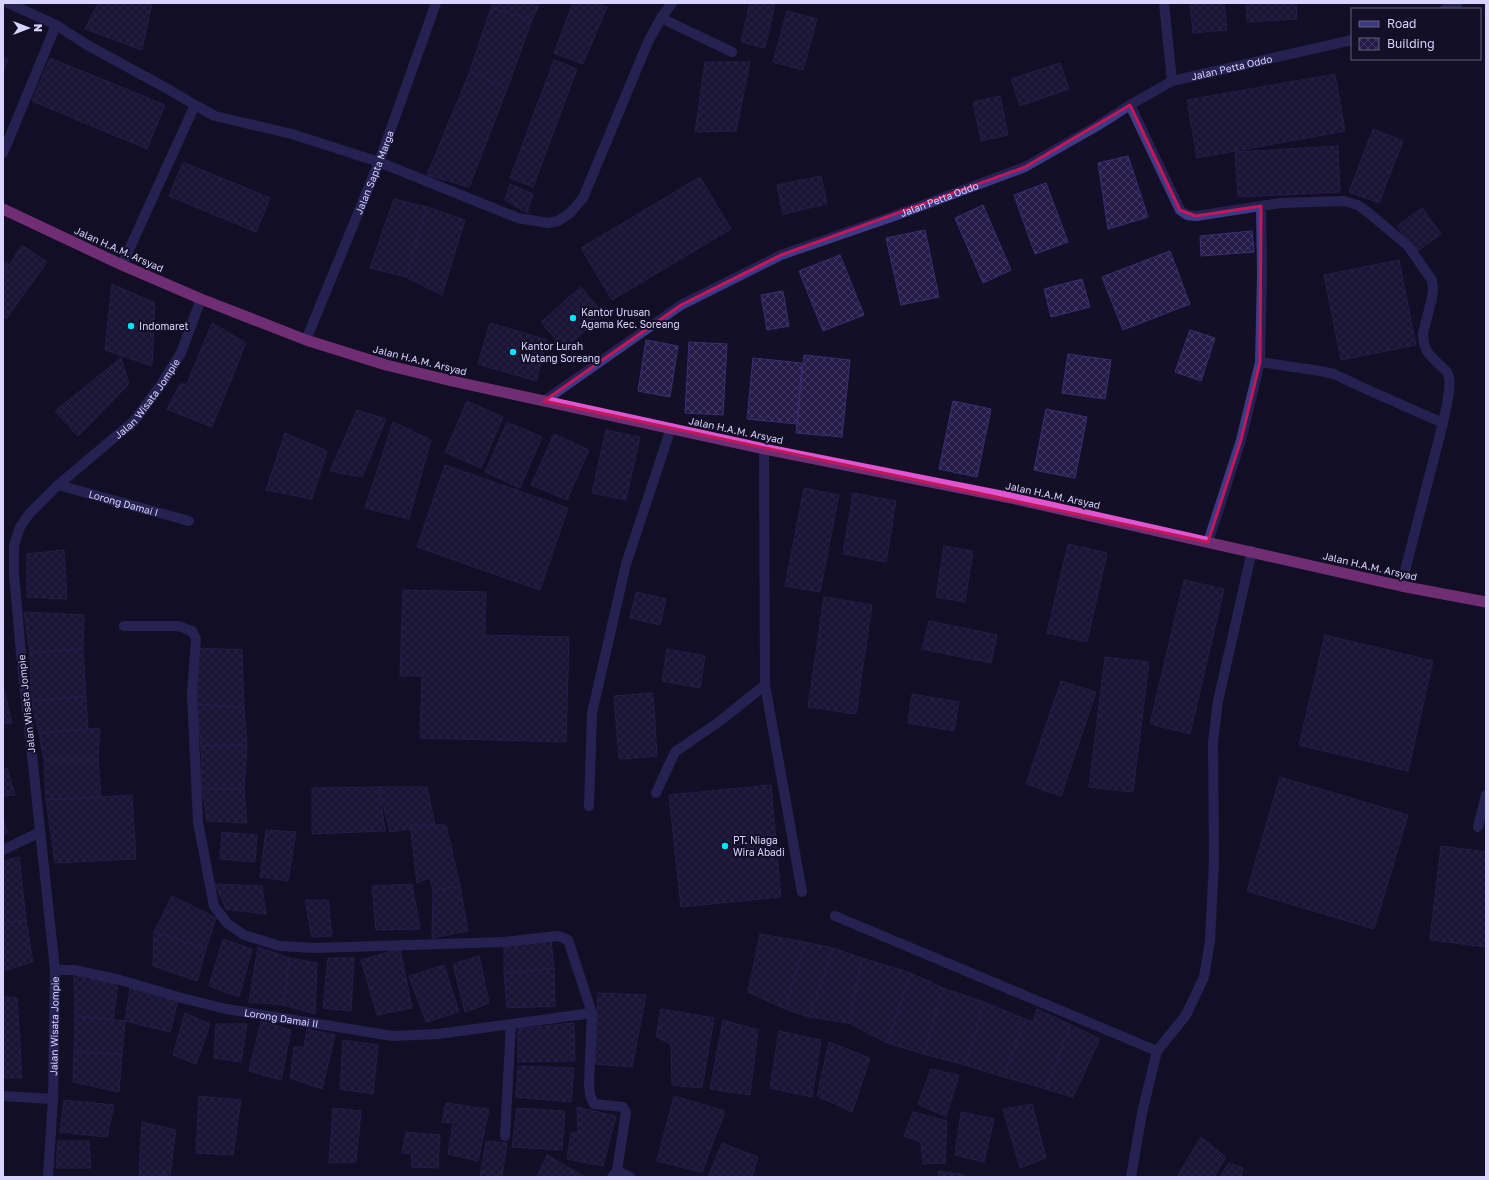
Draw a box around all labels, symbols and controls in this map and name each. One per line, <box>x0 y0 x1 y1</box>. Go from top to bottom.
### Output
north arrow <box>8 8 48 48</box>
legend <box>1351 8 1481 60</box>
text: Road <box>1387 16 1416 31</box>
text: N <box>32 24 45 32</box>
text: Building <box>1387 36 1435 51</box>
street label: Jalan Petta Oddo <box>1190 52 1273 82</box>
street label: Jalan Sapta Marga <box>352 129 396 216</box>
street label: Jalan Petta Oddo <box>898 179 980 219</box>
street label: Jalan H.A.M. Arsyad <box>73 224 165 274</box>
place label: Kantor Urusan Agama Kec. Soreang <box>581 306 680 330</box>
marker: Kantor Urusan Agama Kec. Soreang <box>568 313 578 323</box>
place label: Indomaret <box>139 320 189 332</box>
marker: Indomaret <box>126 321 136 331</box>
place label: Kantor Lurah Watang Soreang <box>521 340 600 364</box>
street label: Jalan H.A.M. Arsyad <box>372 343 468 377</box>
marker: Kantor Lurah Watang Soreang <box>508 347 518 357</box>
street label: Jalan Wisata Jompie <box>112 356 182 441</box>
street label: Jalan H.A.M. Arsyad <box>688 414 784 446</box>
street label: Jalan H.A.M. Arsyad <box>1005 479 1101 511</box>
street label: Lorong Damai I <box>87 488 160 518</box>
street label: Jalan H.A.M. Arsyad <box>1322 549 1418 583</box>
street label: Jalan Wisata Jompie <box>15 654 37 754</box>
place label: PT. Niaga Wira Abadi <box>733 834 785 858</box>
marker: PT. Niaga Wira Abadi <box>720 841 730 851</box>
street label: Jalan Wisata Jompie <box>47 976 61 1076</box>
street label: Lorong Damai II <box>243 1006 319 1030</box>

